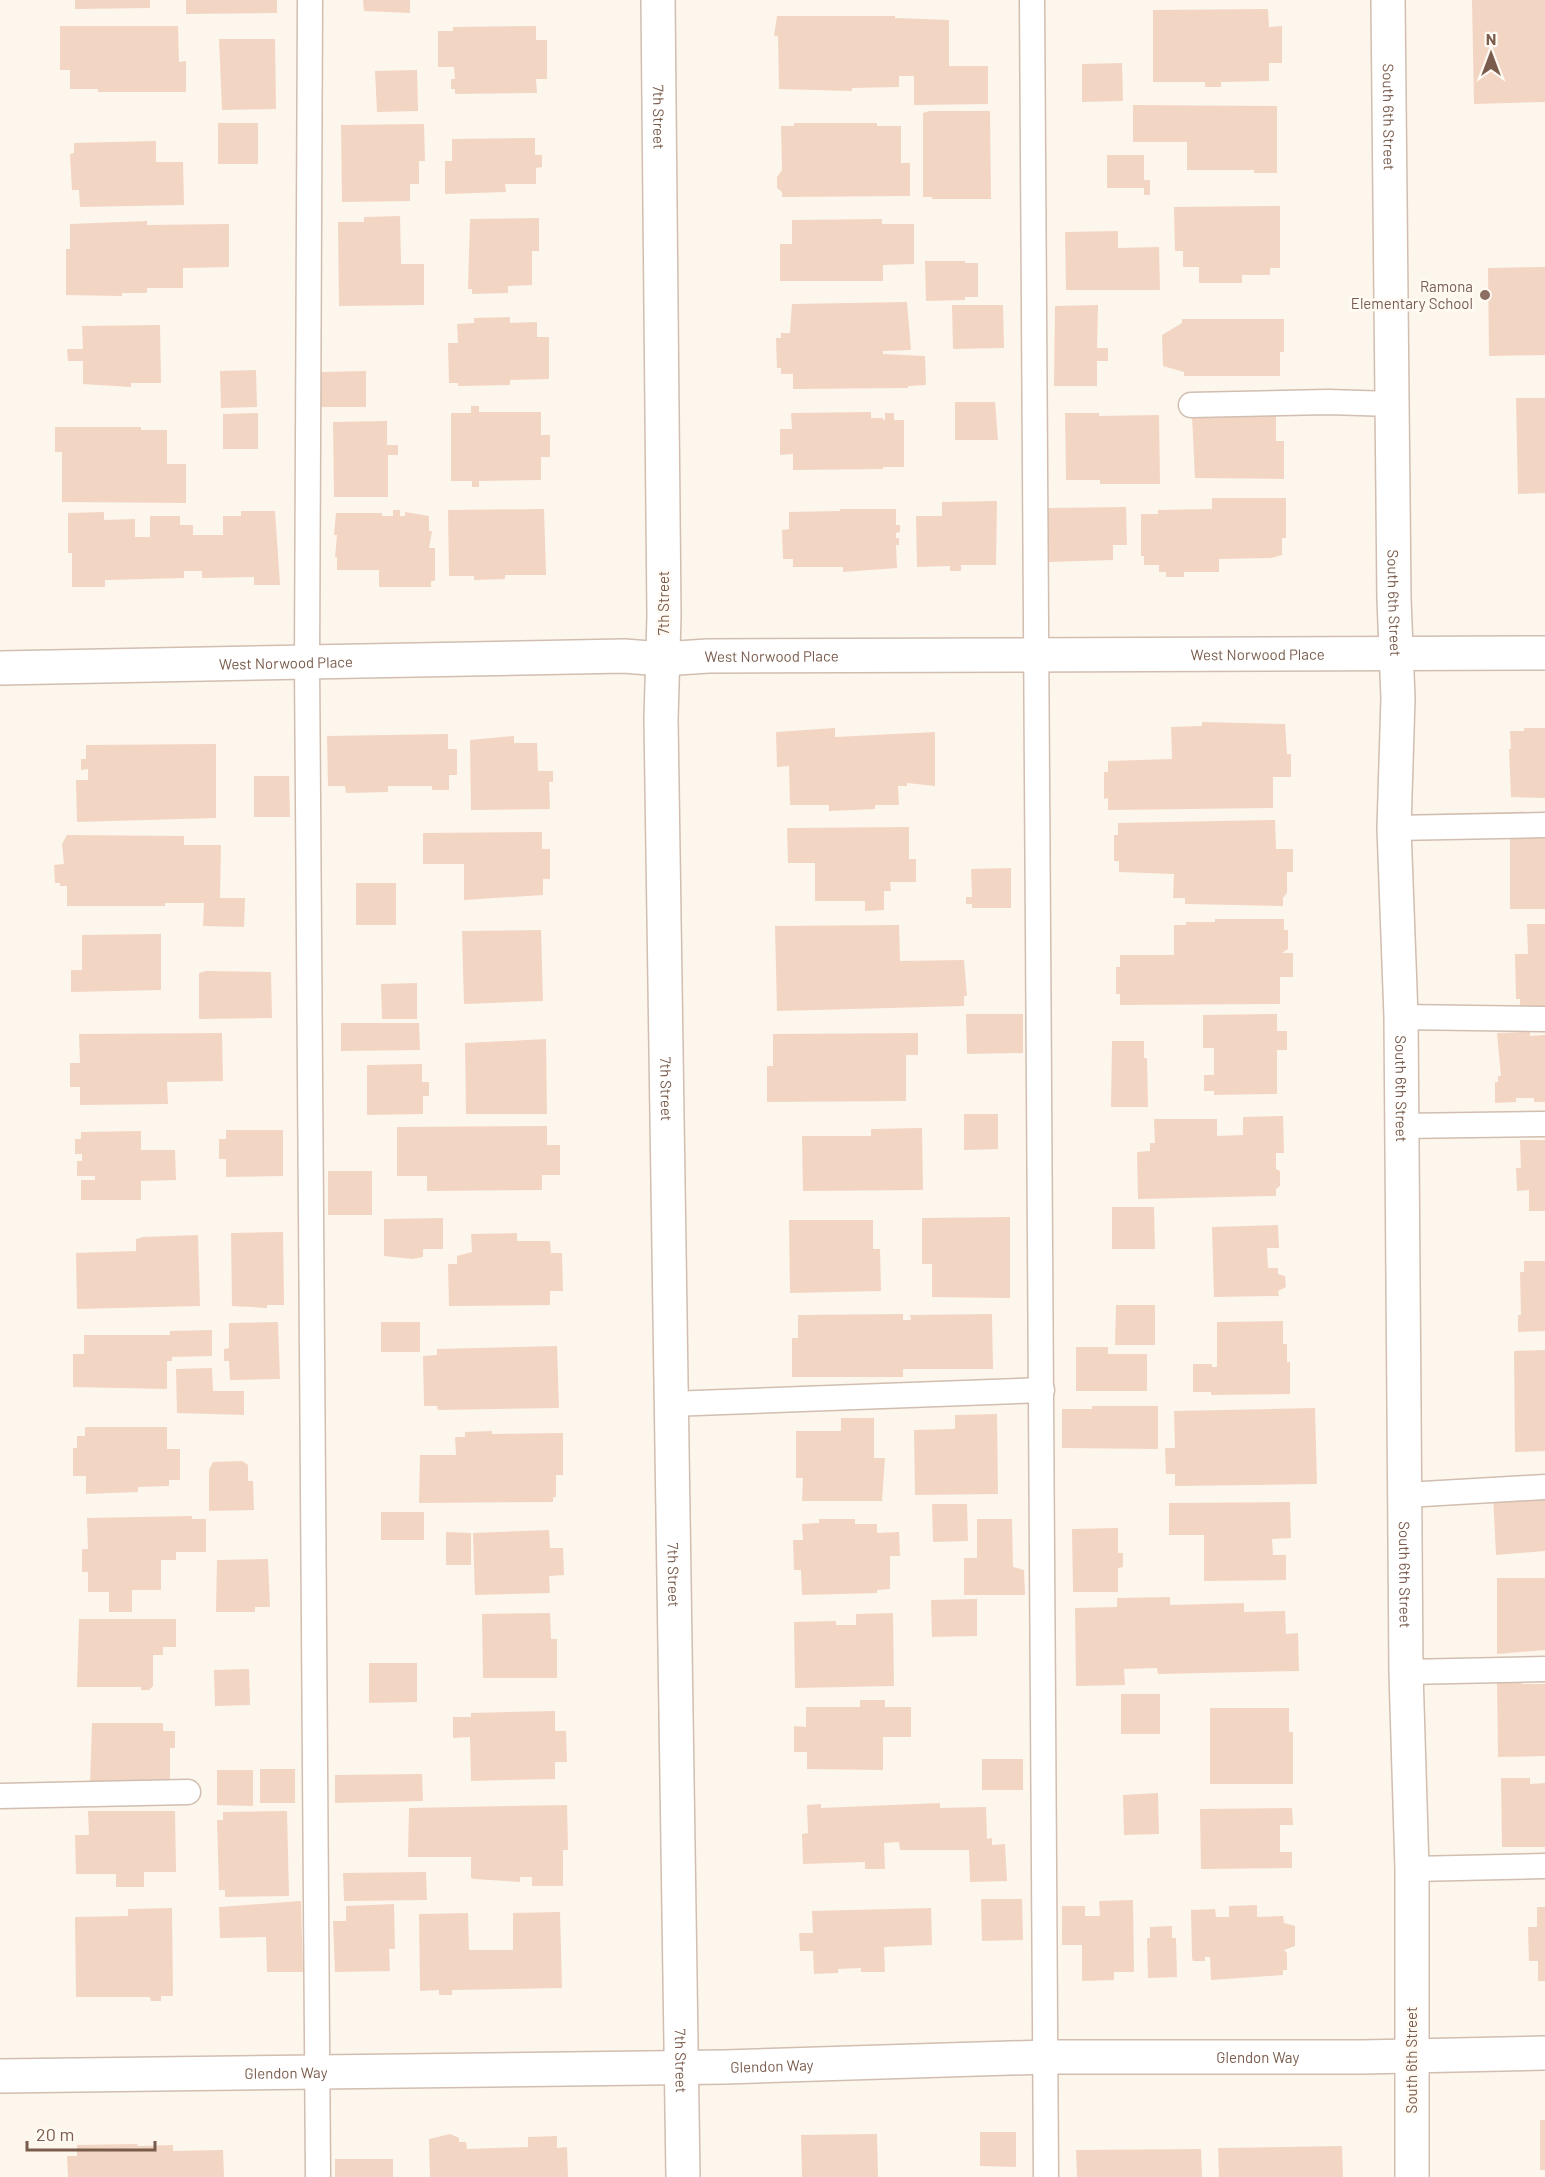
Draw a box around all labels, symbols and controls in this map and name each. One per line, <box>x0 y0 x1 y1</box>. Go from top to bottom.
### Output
north arrow <box>1461 24 1521 84</box>
text: N <box>1486 29 1496 48</box>
street label: South 6th Street <box>1380 63 1399 171</box>
street label: 7th Street <box>650 85 668 149</box>
place label: Ramona Elementary School <box>1351 277 1473 312</box>
marker: Ramona Elementary School <box>1478 288 1492 302</box>
street label: South 6th Street <box>1385 549 1405 657</box>
street label: 7th Street <box>654 571 672 635</box>
street label: West Norwood Place <box>1191 645 1325 663</box>
street label: West Norwood Place <box>705 647 839 665</box>
street label: West Norwood Place <box>219 652 353 673</box>
street label: South 6th Street <box>1392 1035 1411 1142</box>
street label: 7th Street <box>657 1056 676 1121</box>
street label: South 6th Street <box>1396 1521 1415 1628</box>
street label: 7th Street <box>664 1542 683 1607</box>
street label: South 6th Street <box>1402 2007 1420 2113</box>
street label: 7th Street <box>672 2028 691 2093</box>
street label: Glendon Way <box>1216 2048 1299 2066</box>
street label: Glendon Way <box>730 2055 814 2076</box>
street label: Glendon Way <box>244 2063 328 2082</box>
scale bar <box>27 2114 154 2152</box>
text: 20 m <box>36 2123 74 2145</box>

